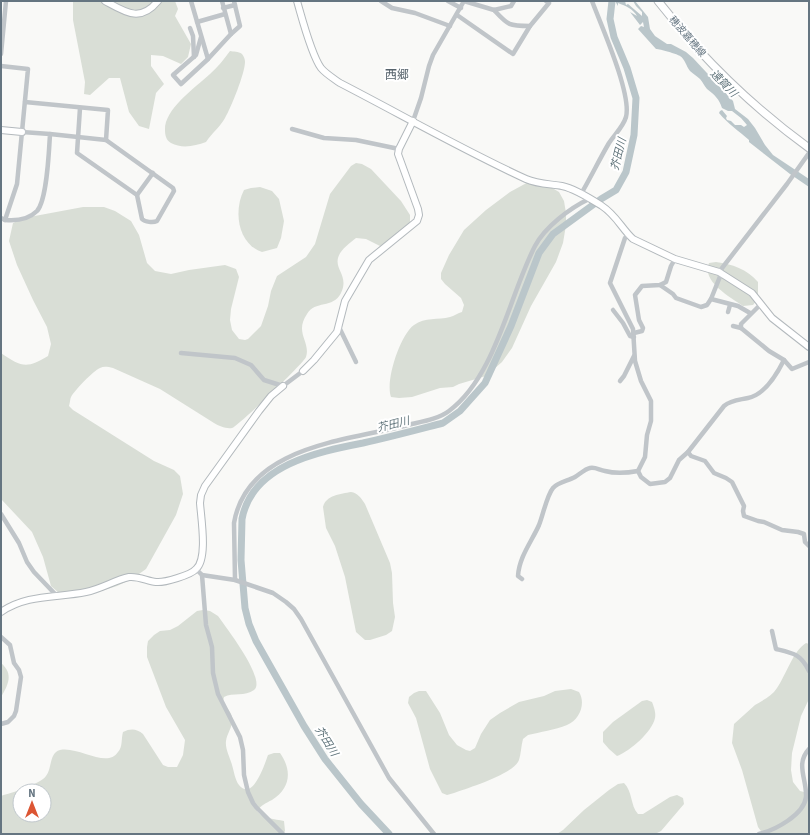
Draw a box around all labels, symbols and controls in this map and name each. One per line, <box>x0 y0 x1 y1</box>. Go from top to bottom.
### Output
street label: 穂波嘉穂線 <box>666 13 709 60</box>
water label: 遠賀川 <box>707 66 741 101</box>
district label: 西郷 <box>385 67 409 84</box>
water label: 芥田川 <box>607 135 630 172</box>
water label: 芥田川 <box>375 413 412 436</box>
water label: 芥田川 <box>311 723 342 760</box>
north arrow <box>12 783 52 823</box>
text: N <box>28 786 36 801</box>

